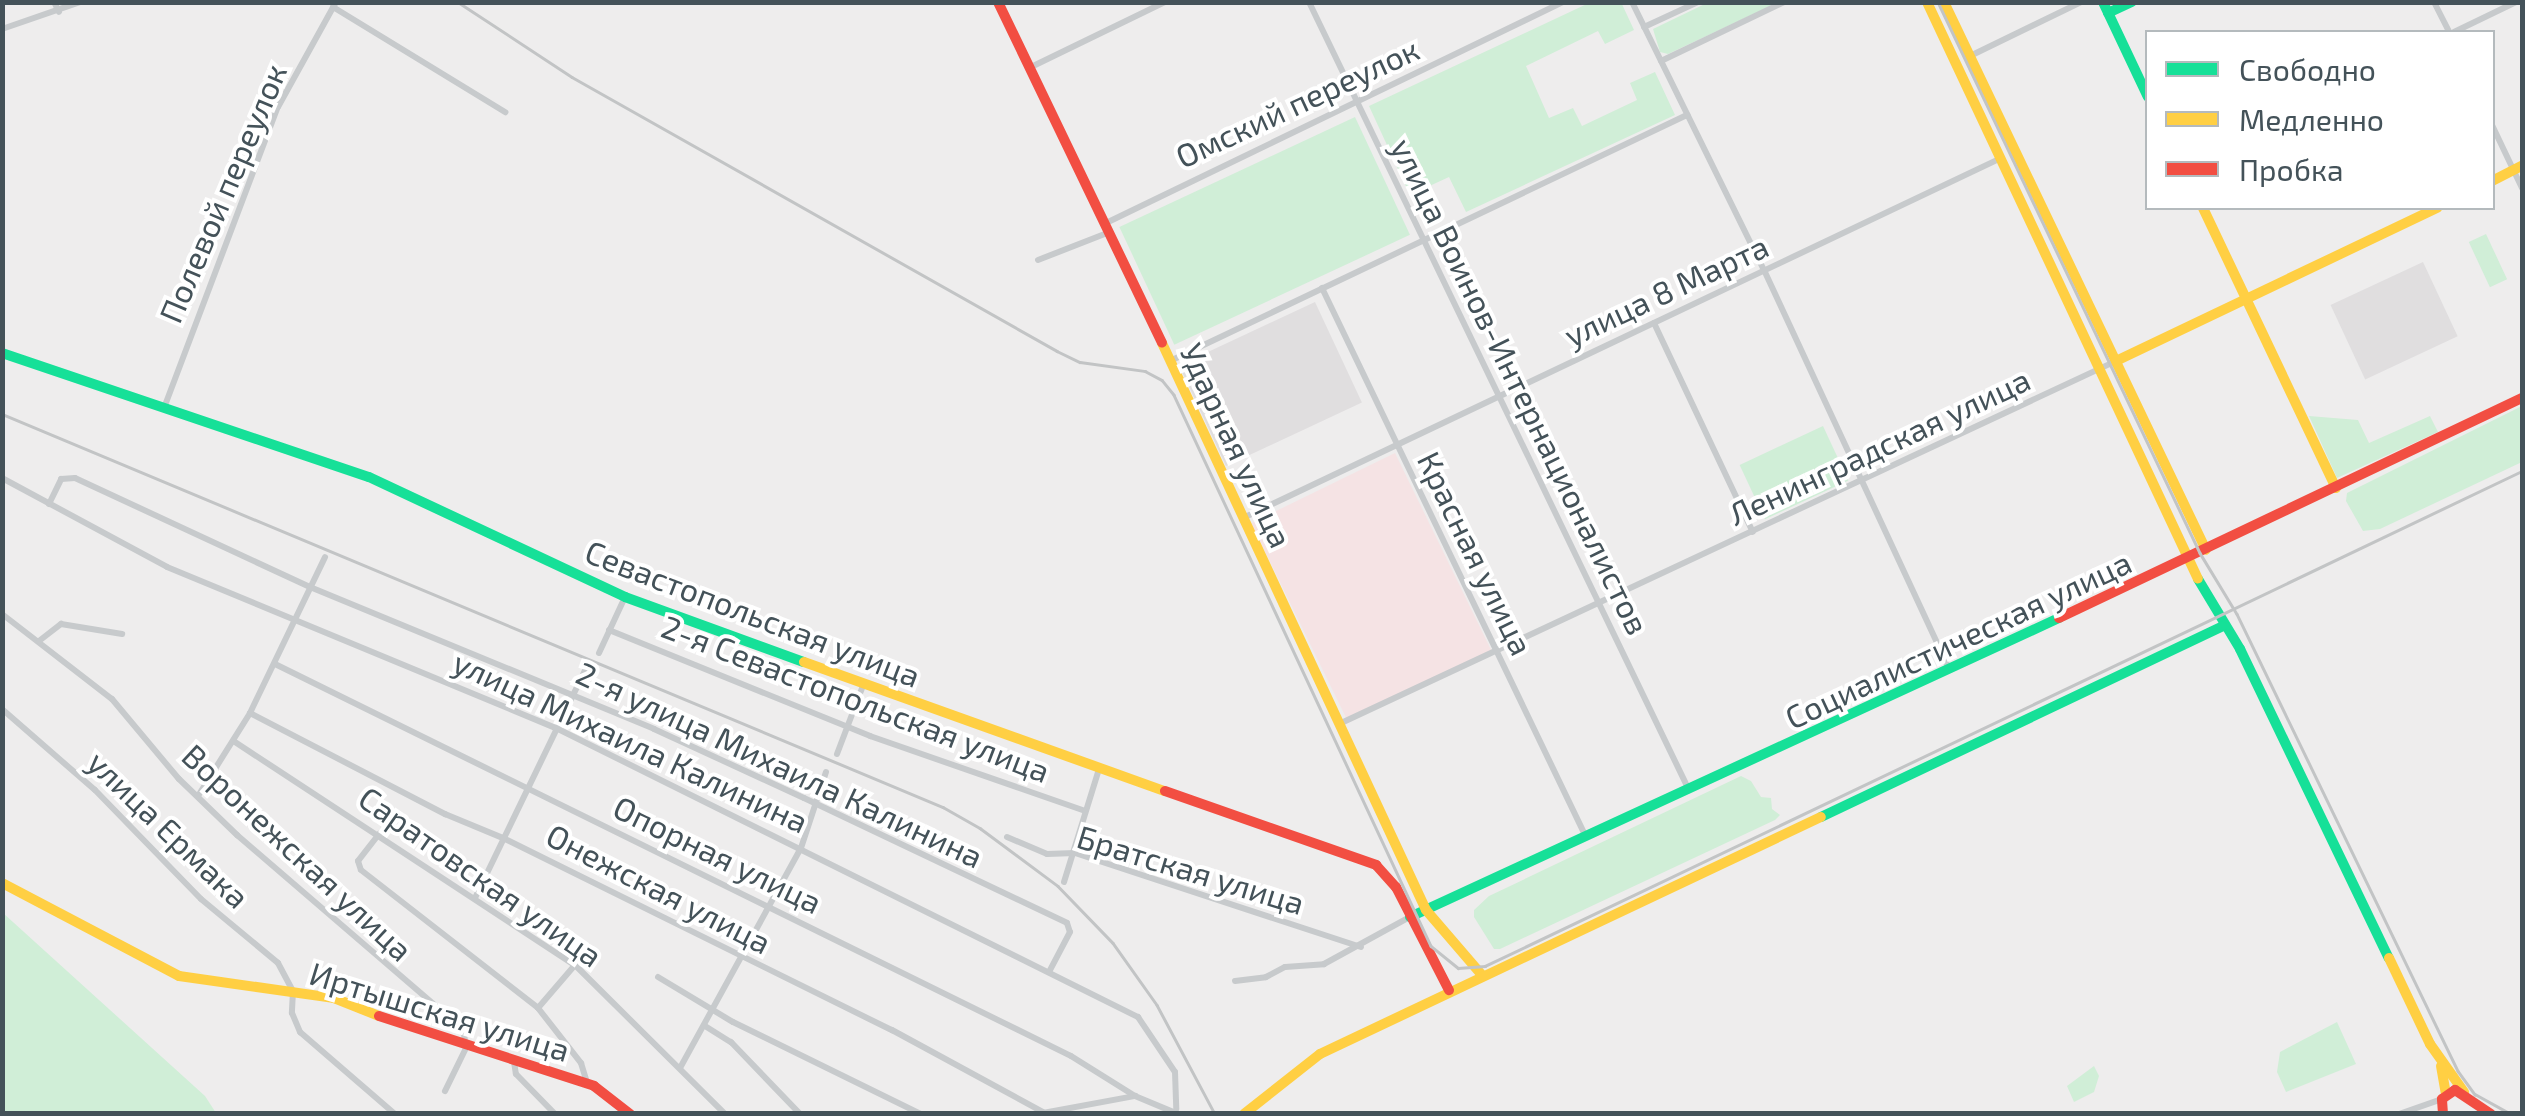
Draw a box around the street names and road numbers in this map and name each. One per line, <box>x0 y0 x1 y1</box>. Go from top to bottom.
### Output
street label: Омский переулок <box>1169 29 1425 175</box>
street label: Полевой переулок <box>150 58 294 328</box>
street label: улица Воинов-Интернационалистов <box>1384 132 1658 640</box>
street label: улица 8 Марта <box>1558 226 1774 354</box>
street label: Ударная улица <box>1173 337 1301 553</box>
street label: Ленинградская улица <box>1722 359 2036 533</box>
street label: Красная улица <box>1410 445 1542 661</box>
street label: Севастопольская улица <box>580 531 926 695</box>
street label: Социалистическая улица <box>1779 542 2137 736</box>
street label: 2-я Севастопольская улица <box>657 606 1055 790</box>
street label: улица Михаила Калинина <box>448 642 814 840</box>
street label: 2-я улица Михаила Калинина <box>571 653 989 875</box>
street label: Воронежская улица <box>175 736 421 968</box>
street label: улица Ермака <box>80 742 258 916</box>
street label: Саратовская улица <box>352 778 610 974</box>
street label: Опорная улица <box>608 787 828 921</box>
street label: Онежская улица <box>540 815 778 961</box>
street label: Братская улица <box>1073 816 1309 922</box>
street label: Иртышская улица <box>305 953 575 1069</box>

